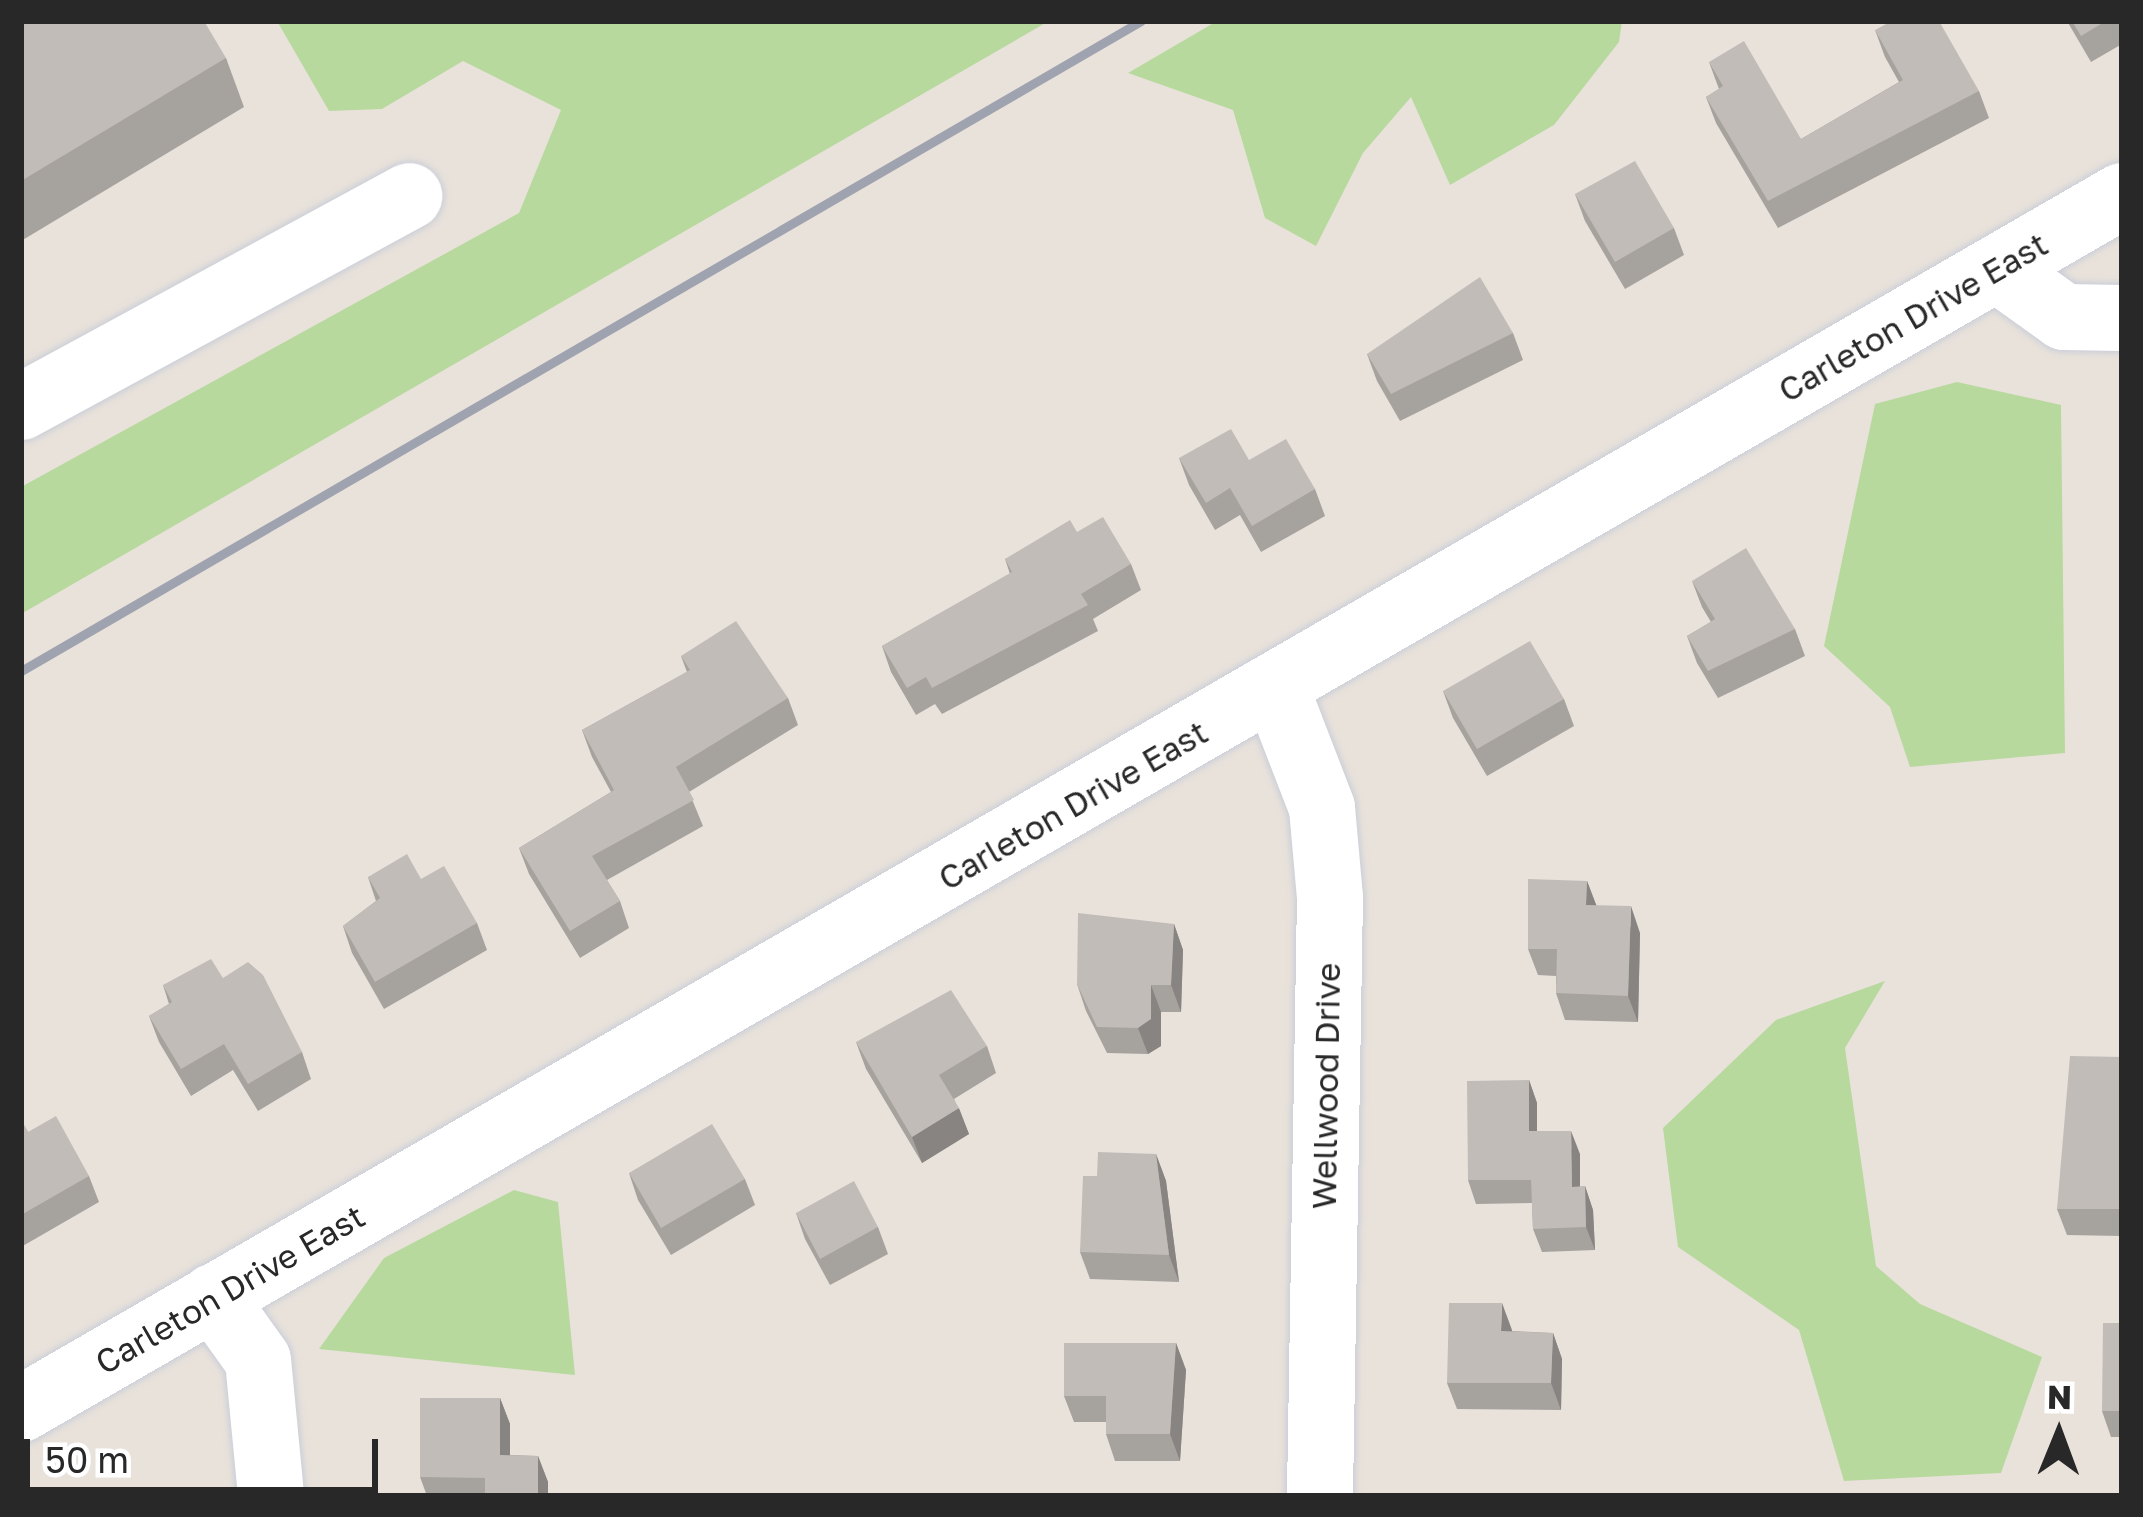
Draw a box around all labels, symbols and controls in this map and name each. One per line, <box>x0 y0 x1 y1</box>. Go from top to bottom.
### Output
street label: Carleton Drive East <box>1771 224 2055 410</box>
street label: Carleton Drive East <box>931 712 1215 898</box>
street label: Wellwood Drive <box>1304 962 1348 1210</box>
street label: Carleton Drive East <box>88 1196 372 1382</box>
north arrow <box>1999 1373 2119 1493</box>
text: N <box>2047 1377 2073 1416</box>
scale bar <box>30 1415 384 1489</box>
text: 50 m <box>45 1438 129 1481</box>

